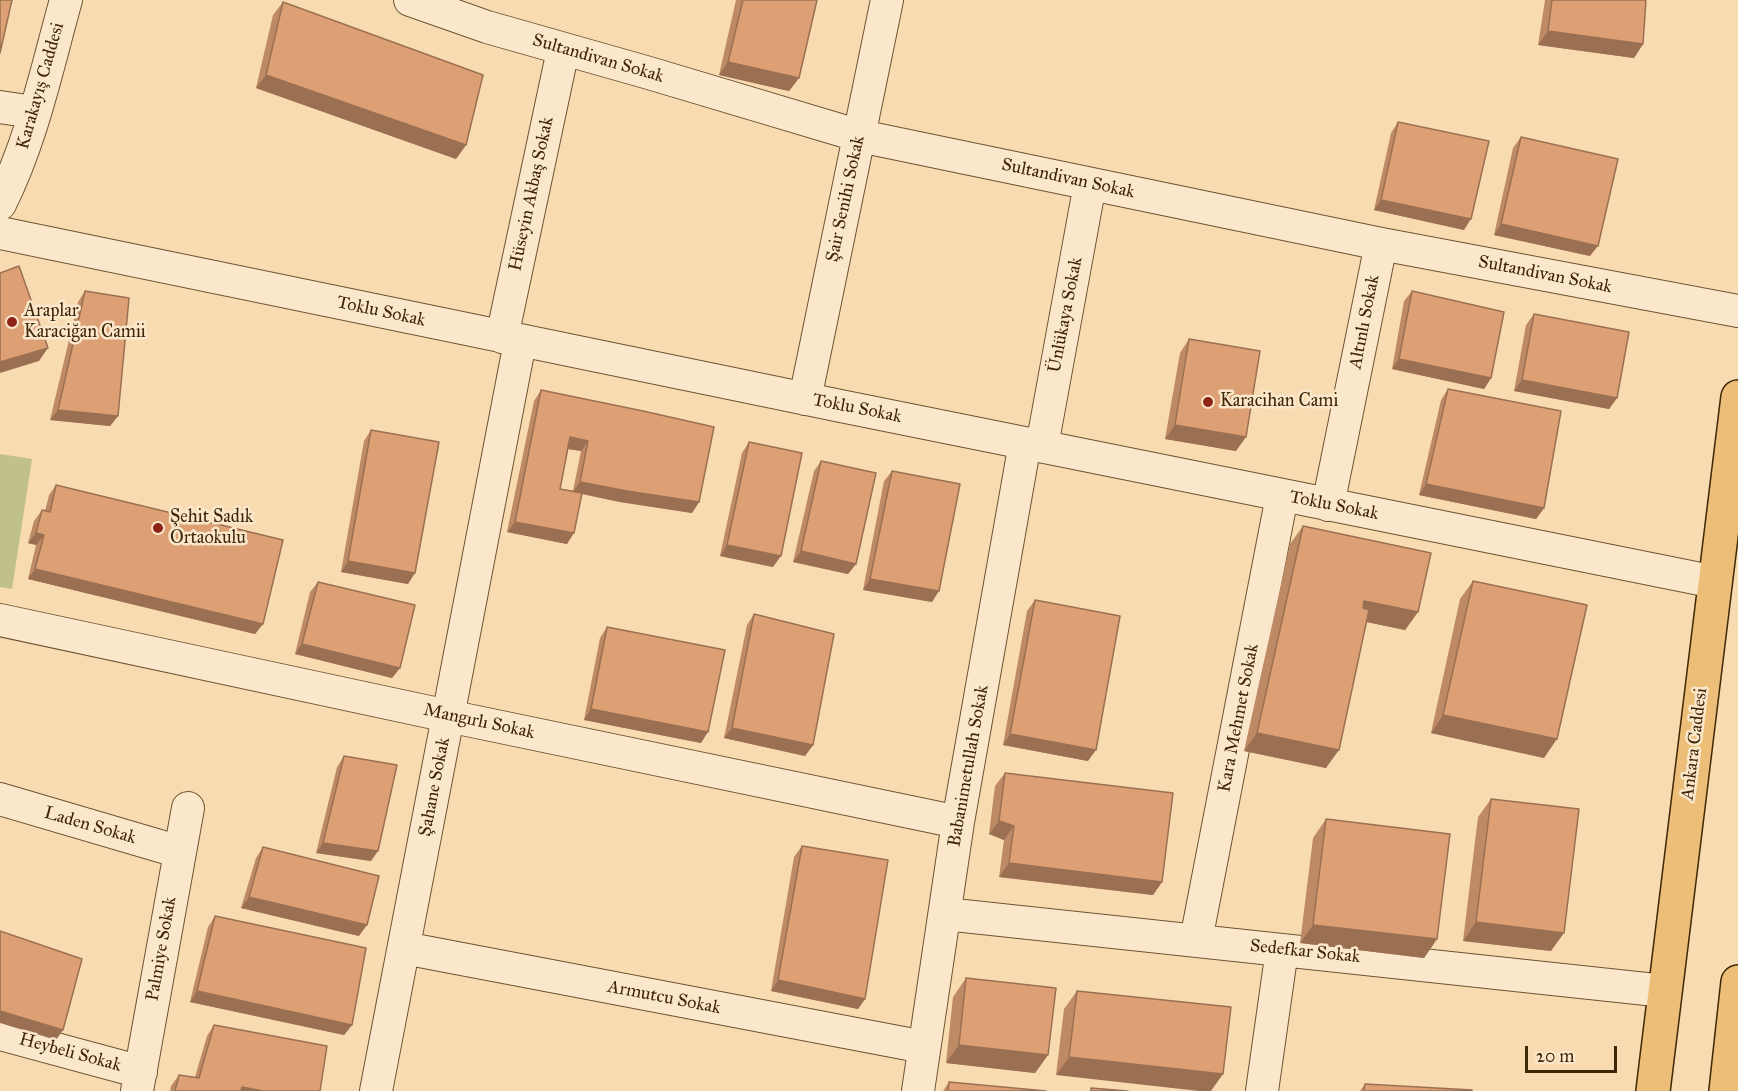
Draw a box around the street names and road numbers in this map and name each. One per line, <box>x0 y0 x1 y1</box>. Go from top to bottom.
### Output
street label: Karakayış Caddesi <box>13 20 69 152</box>
street label: Sultandivan Sokak <box>530 30 666 88</box>
street label: Hüseyin Akbaş Sokak <box>505 115 559 273</box>
street label: Şair Senihi Sokak <box>822 134 870 264</box>
street label: Sultandivan Sokak <box>999 154 1137 204</box>
street label: Sultandivan Sokak <box>1476 251 1614 299</box>
street label: Ünlükaya Sokak <box>1044 255 1088 375</box>
street label: Altınlı Sokak <box>1345 273 1385 371</box>
street label: Toklu Sokak <box>335 292 427 332</box>
street label: Toklu Sokak <box>811 390 903 428</box>
street label: Toklu Sokak <box>1288 487 1380 525</box>
street label: Kara Mehmet Sokak <box>1214 642 1264 794</box>
street label: Babanimetullah Sokak <box>944 683 994 849</box>
street label: Ankara Caddesi <box>1677 687 1713 801</box>
street label: Mangırlı Sokak <box>421 700 537 744</box>
street label: Şahane Sokak <box>415 736 455 838</box>
street label: Laden Sokak <box>41 803 139 849</box>
street label: Palmiye Sokak <box>142 895 182 1003</box>
street label: Sedefkar Sokak <box>1249 935 1361 969</box>
street label: Armutcu Sokak <box>606 976 722 1020</box>
street label: Heybeli Sokak <box>17 1029 123 1077</box>

